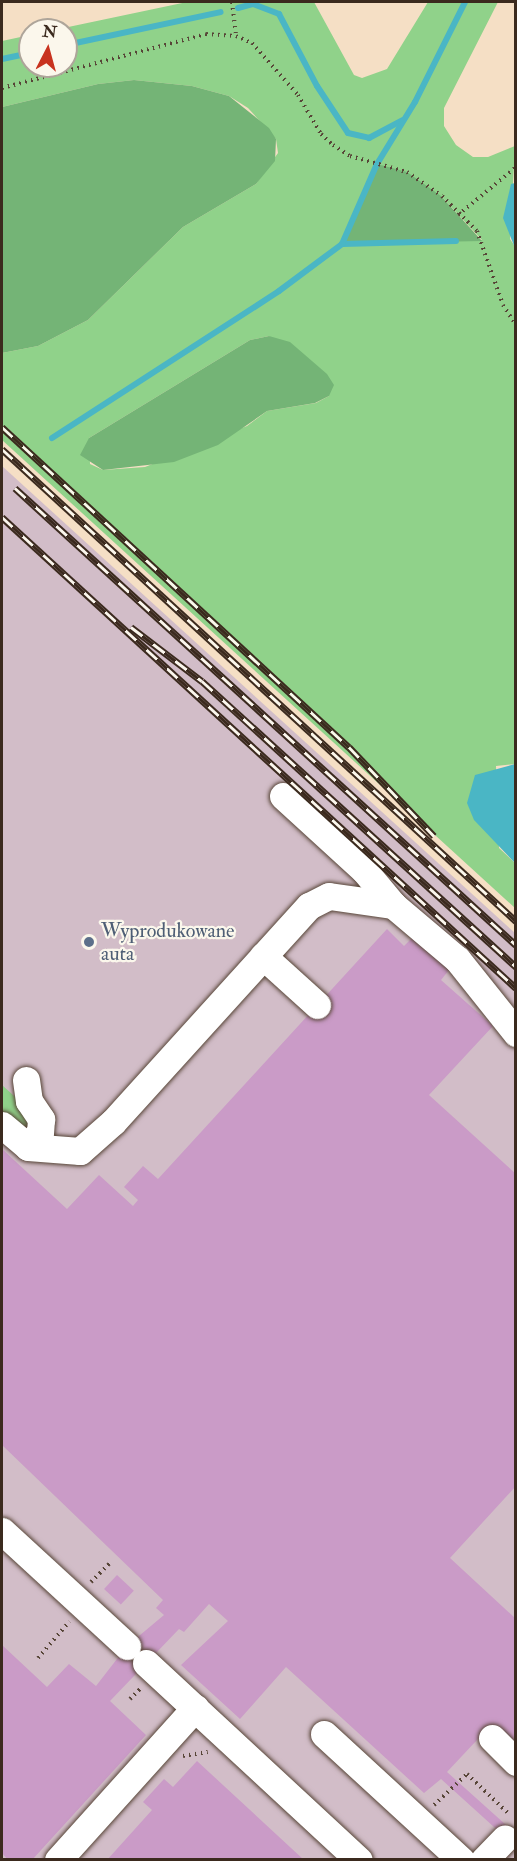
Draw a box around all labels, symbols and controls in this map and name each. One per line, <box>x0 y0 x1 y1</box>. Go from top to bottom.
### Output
north arrow <box>18 18 78 78</box>
text: N <box>41 21 58 43</box>
place label: Wyprodukowane auta <box>101 918 234 965</box>
marker: Wyprodukowane auta <box>82 935 96 949</box>

